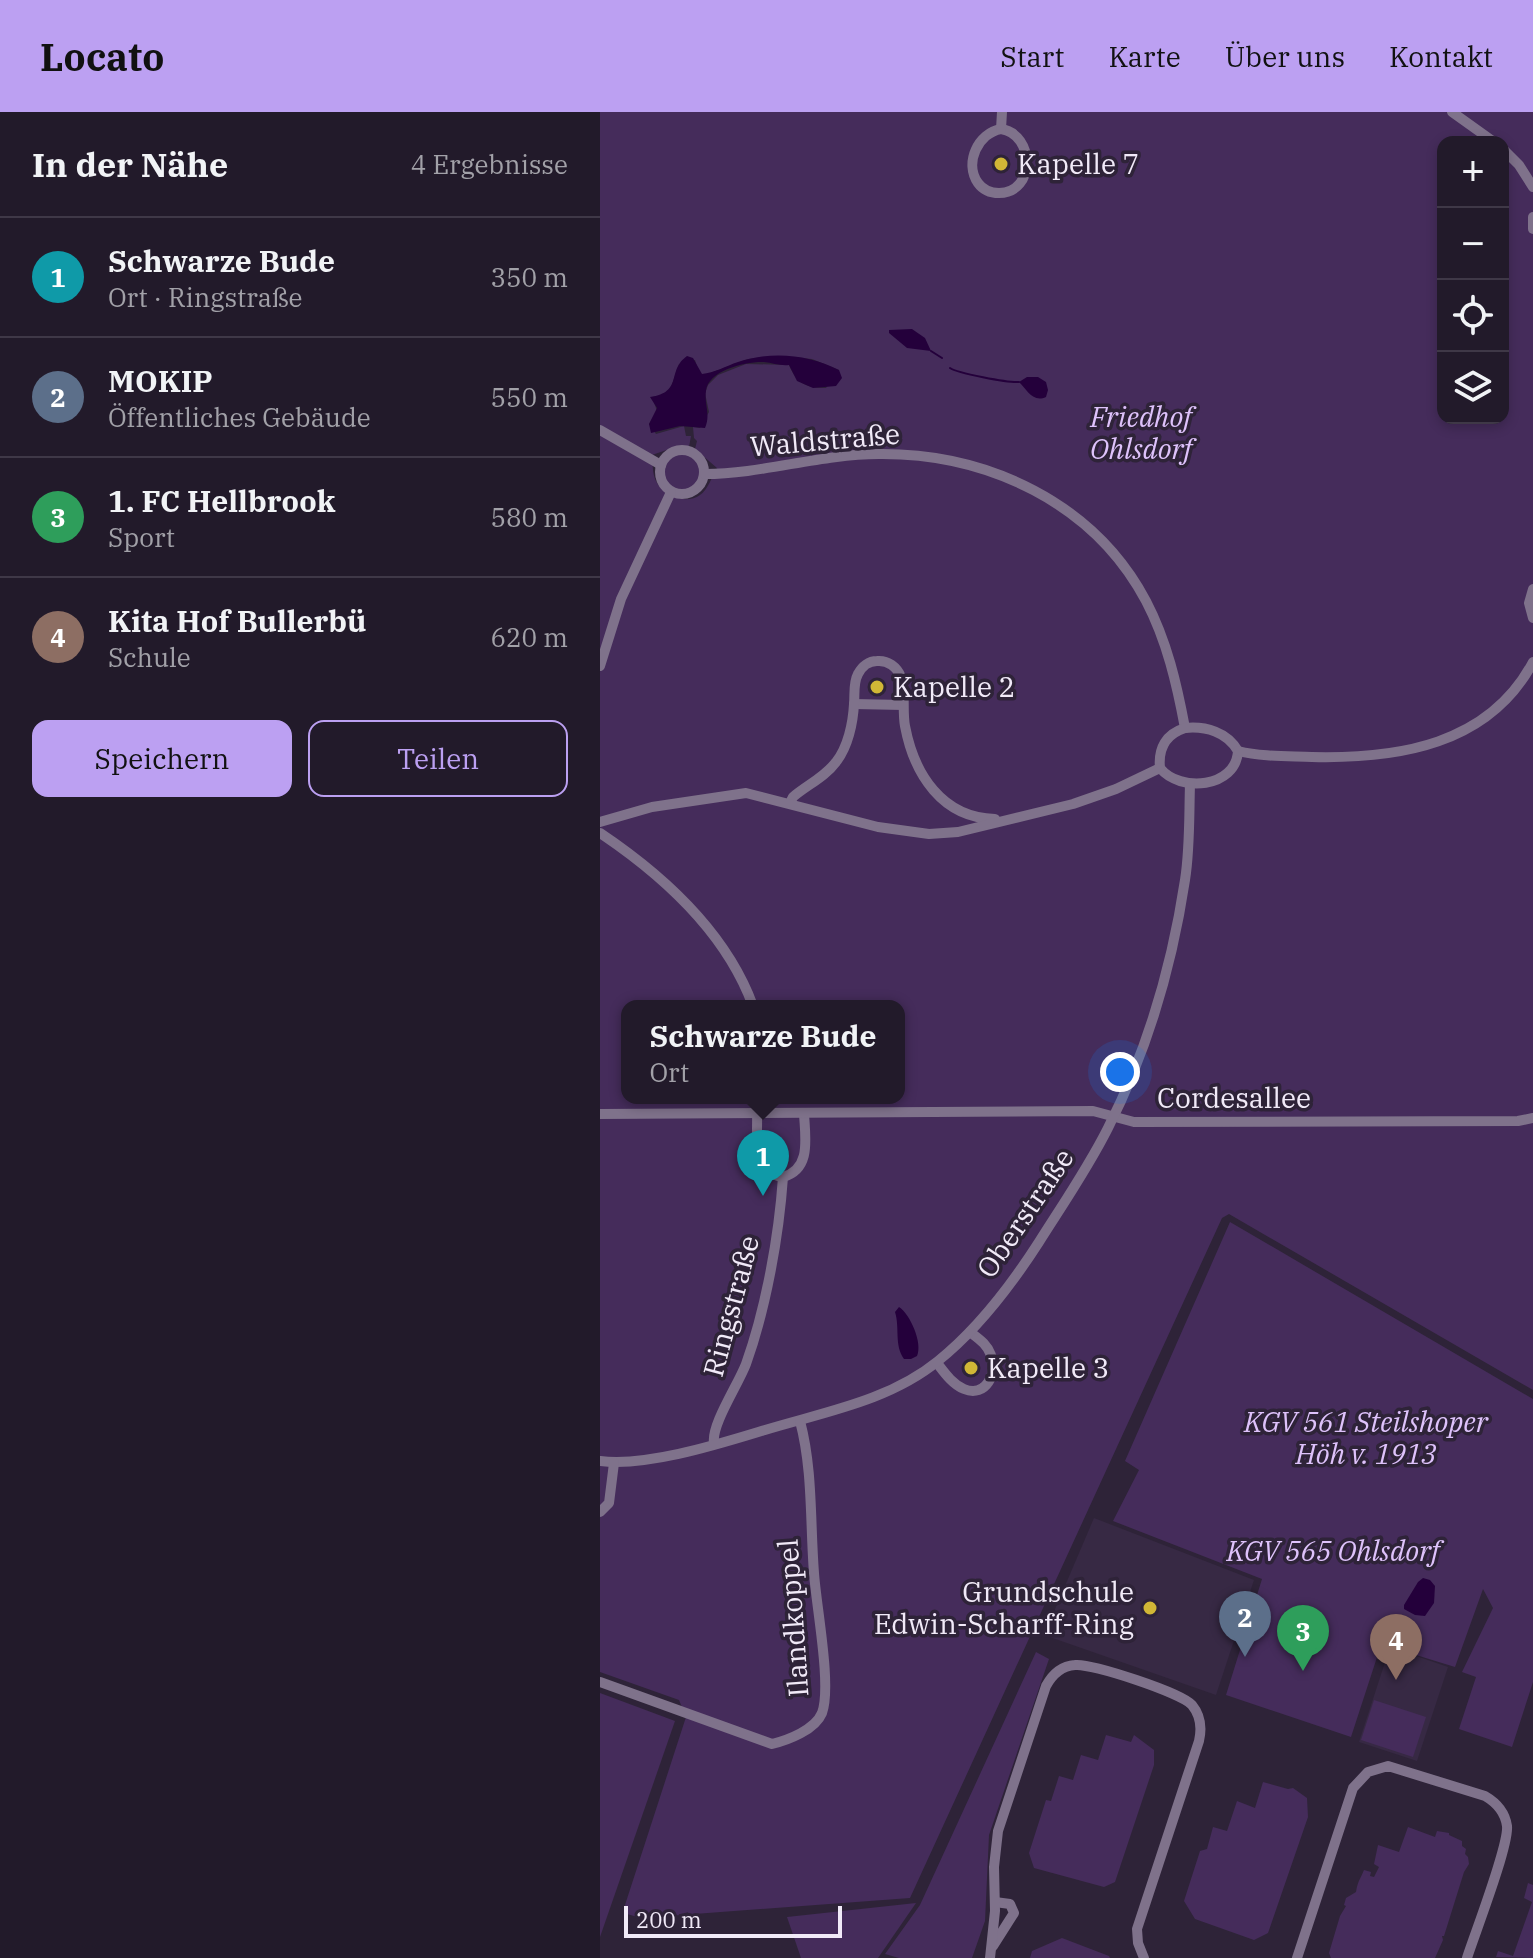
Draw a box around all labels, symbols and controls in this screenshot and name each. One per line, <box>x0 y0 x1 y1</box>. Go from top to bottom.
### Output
text: Locato <box>40 32 164 81</box>
text: Start <box>1000 38 1064 75</box>
text: Karte <box>1108 38 1181 75</box>
text: Über uns <box>1225 38 1345 75</box>
text: Kontakt <box>1389 38 1493 75</box>
map controls <box>1437 136 1509 424</box>
button: + <box>1437 136 1509 208</box>
text: In der Nähe <box>32 142 228 186</box>
place label: Kapelle 7 <box>1017 145 1139 182</box>
text: 4 Ergebnisse <box>411 147 568 181</box>
marker: Kapelle 7 <box>992 155 1010 173</box>
button: − <box>1437 208 1509 280</box>
text: Schwarze Bude <box>108 241 335 280</box>
text: 1 <box>50 260 66 294</box>
text: 350 m <box>490 260 568 294</box>
text: Ort · Ringstraße <box>108 280 302 314</box>
button: locate <box>1437 280 1509 352</box>
button: layers <box>1437 352 1509 424</box>
text: MOKIP <box>108 361 213 400</box>
text: 2 <box>50 380 66 414</box>
text: 550 m <box>490 380 568 414</box>
park label: Friedhof Ohlsdorf <box>1089 398 1198 467</box>
text: Öffentliches Gebäude <box>108 400 371 434</box>
street label: Waldstraße <box>749 415 901 464</box>
text: 1. FC Hellbrook <box>108 481 335 520</box>
text: 3 <box>50 500 66 534</box>
text: 580 m <box>490 500 568 534</box>
text: Sport <box>108 520 175 554</box>
text: Kita Hof Bullerbü <box>108 601 366 640</box>
text: 4 <box>50 620 66 654</box>
text: 620 m <box>490 620 568 654</box>
text: Schule <box>108 640 191 674</box>
place label: Kapelle 2 <box>893 668 1015 705</box>
marker: Kapelle 2 <box>868 678 886 696</box>
button: Speichern <box>32 720 292 797</box>
button: Teilen <box>308 720 568 797</box>
popup <box>621 1000 905 1104</box>
text: Schwarze Bude <box>650 1016 876 1055</box>
your location <box>1100 1052 1140 1092</box>
text: Ort <box>650 1055 689 1089</box>
street label: Cordesallee <box>1157 1079 1311 1116</box>
pin: 1 <box>737 1130 789 1196</box>
street label: Oberstraße <box>968 1141 1081 1285</box>
street label: Ringstraße <box>694 1231 767 1381</box>
place label: Kapelle 3 <box>987 1349 1109 1386</box>
marker: Kapelle 3 <box>962 1359 980 1377</box>
park label: KGV 561 Steilshoper Höh v. 1913 <box>1243 1403 1489 1472</box>
park label: KGV 565 Ohlsdorf <box>1226 1532 1445 1569</box>
street label: Ilandkoppel <box>769 1538 816 1698</box>
place label: Grundschule Edwin-Scharff-Ring <box>874 1573 1134 1642</box>
pin: 2 <box>1219 1591 1271 1657</box>
marker: Grundschule Edwin-Scharff-Ring <box>1141 1599 1159 1617</box>
pin: 3 <box>1277 1605 1329 1671</box>
pin: 4 <box>1370 1614 1422 1680</box>
scale bar <box>624 1902 842 1938</box>
text: 200 m <box>636 1905 702 1934</box>

